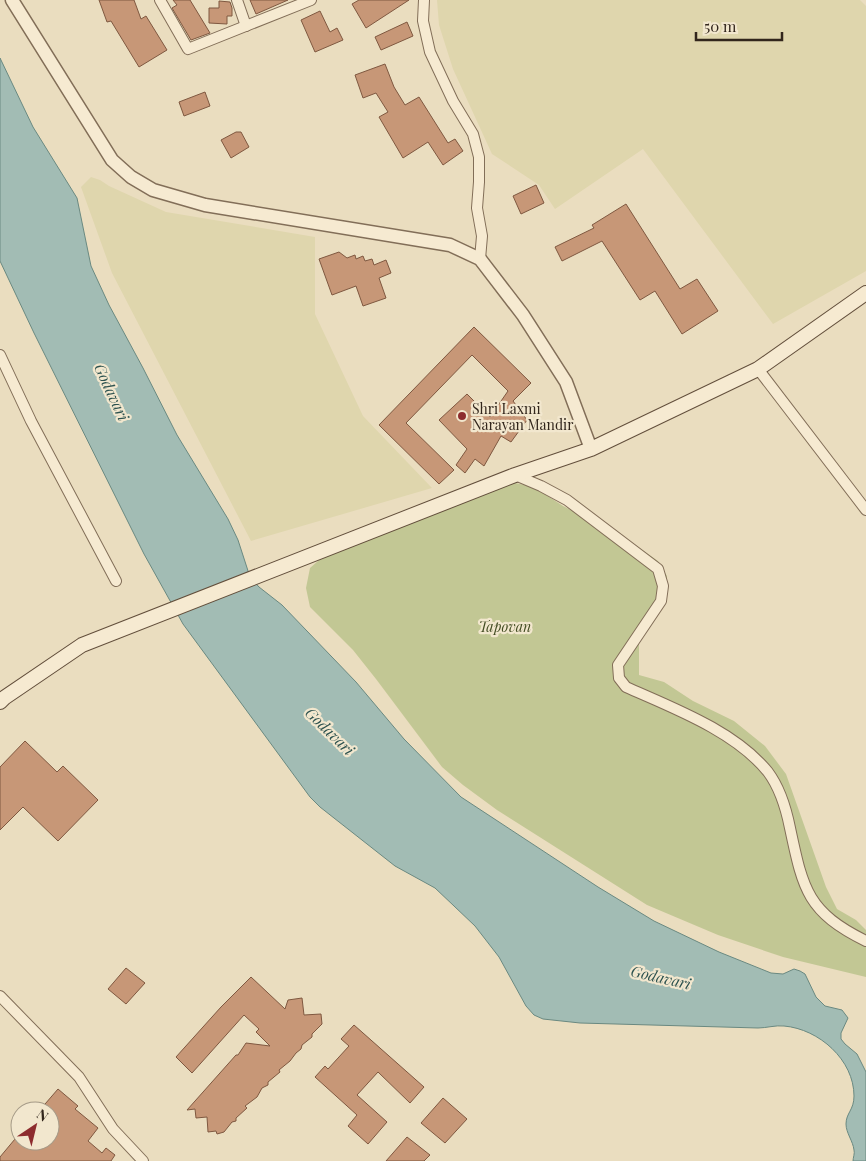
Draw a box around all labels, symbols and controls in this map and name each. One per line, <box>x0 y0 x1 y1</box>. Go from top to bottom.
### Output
scale bar <box>696 10 782 42</box>
text: 50 m <box>704 16 737 36</box>
water label: Godavari <box>90 360 134 424</box>
place label: Shri Laxmi Narayan Mandir <box>472 399 574 434</box>
marker: Shri Laxmi Narayan Mandir <box>456 410 468 422</box>
park label: Tapovan <box>479 617 531 636</box>
water label: Godavari <box>301 703 359 760</box>
water label: Godavari <box>629 960 693 994</box>
north arrow <box>10 1101 60 1151</box>
text: N <box>33 1104 52 1126</box>

